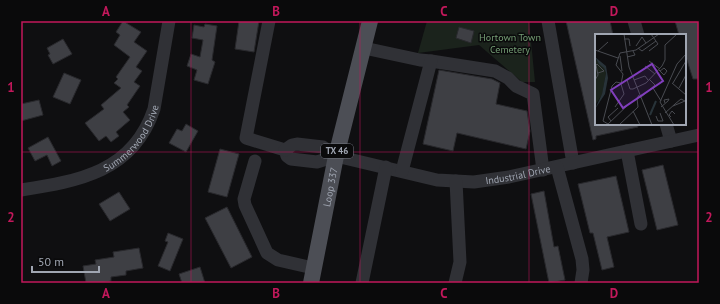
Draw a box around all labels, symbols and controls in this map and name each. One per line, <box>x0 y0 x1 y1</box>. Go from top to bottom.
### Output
text: A <box>102 3 110 20</box>
text: B <box>272 3 280 20</box>
text: C <box>440 3 448 20</box>
text: D <box>610 3 618 20</box>
park label: Hortown Town Cemetery <box>479 31 541 56</box>
inset map <box>595 34 686 125</box>
text: 1 <box>7 79 15 96</box>
text: 1 <box>705 79 713 96</box>
street label: Summerwood Drive <box>101 104 162 175</box>
road number: TX 46 <box>321 144 353 158</box>
street label: Industrial Drive <box>485 162 552 187</box>
street label: Loop 337 <box>320 166 341 208</box>
text: 2 <box>7 209 15 226</box>
text: 2 <box>705 209 713 226</box>
scale bar <box>32 248 99 274</box>
text: 50 m <box>38 254 64 269</box>
text: A <box>102 285 110 302</box>
text: B <box>272 285 280 302</box>
text: C <box>440 285 448 302</box>
text: D <box>610 285 618 302</box>

